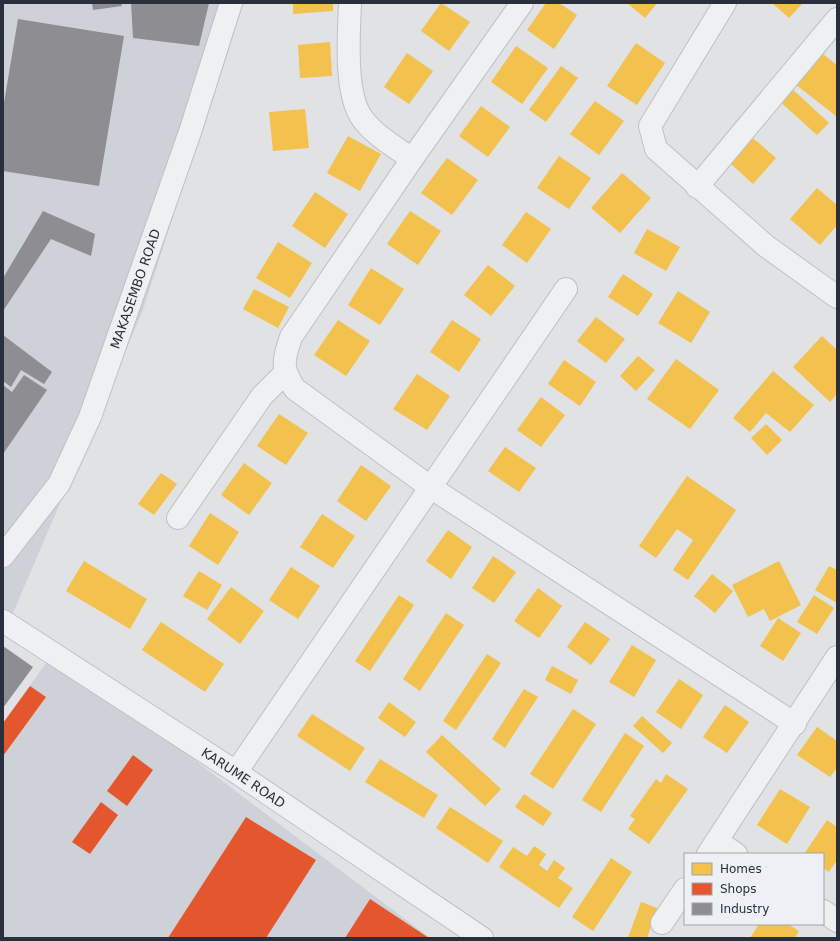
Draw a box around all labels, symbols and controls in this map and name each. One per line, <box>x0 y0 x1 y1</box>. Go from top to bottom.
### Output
street label: MAKASEMBO ROAD <box>108 227 163 351</box>
street label: KARUME ROAD <box>199 745 288 811</box>
legend <box>684 853 824 925</box>
text: Homes <box>720 862 762 876</box>
text: Shops <box>720 882 756 896</box>
text: Industry <box>720 902 769 916</box>

